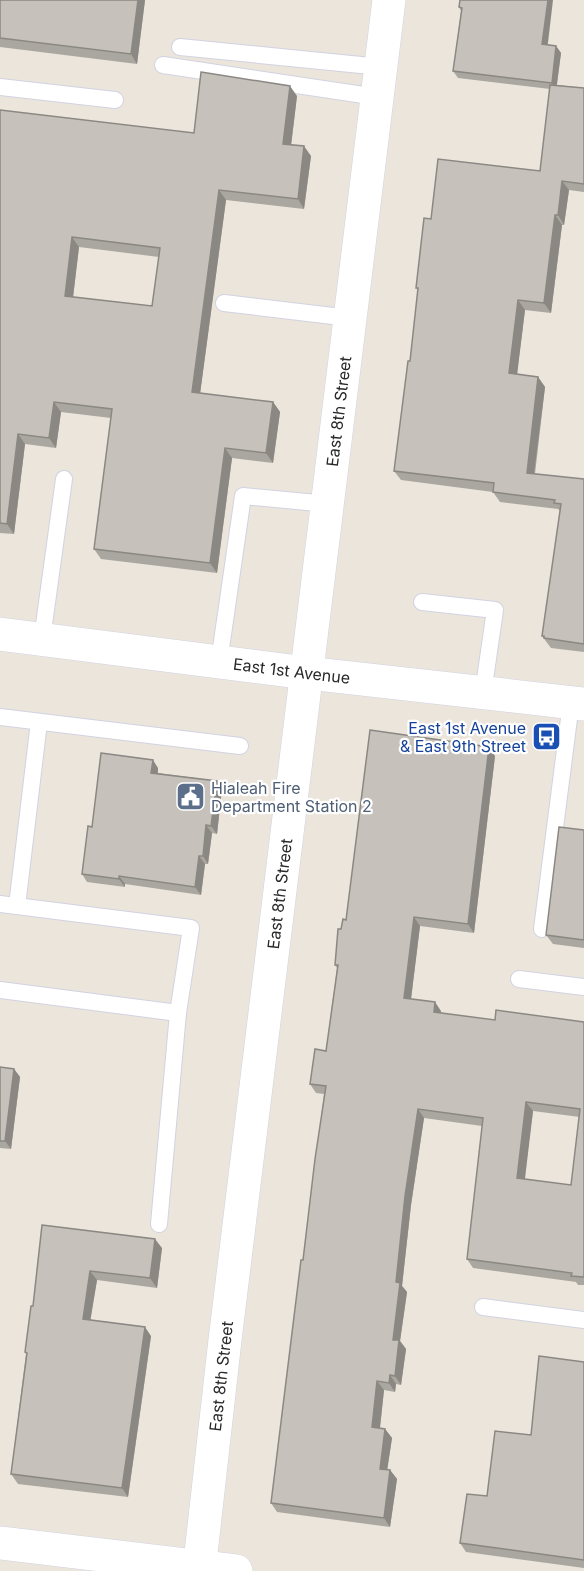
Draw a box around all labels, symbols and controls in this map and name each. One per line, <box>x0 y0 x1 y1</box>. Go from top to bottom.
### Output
street label: East 8th Street <box>322 355 355 468</box>
street label: East 1st Avenue <box>232 654 351 688</box>
place label: East 1st Avenue & East 9th Street <box>400 718 526 756</box>
bus stop icon: East 1st Avenue & East 9th Street <box>531 721 563 753</box>
place label: Hialeah Fire Department Station 2 <box>211 778 372 816</box>
public building icon: Hialeah Fire Department Station 2 <box>174 781 206 813</box>
street label: East 8th Street <box>263 837 296 950</box>
street label: East 8th Street <box>205 1320 237 1433</box>

